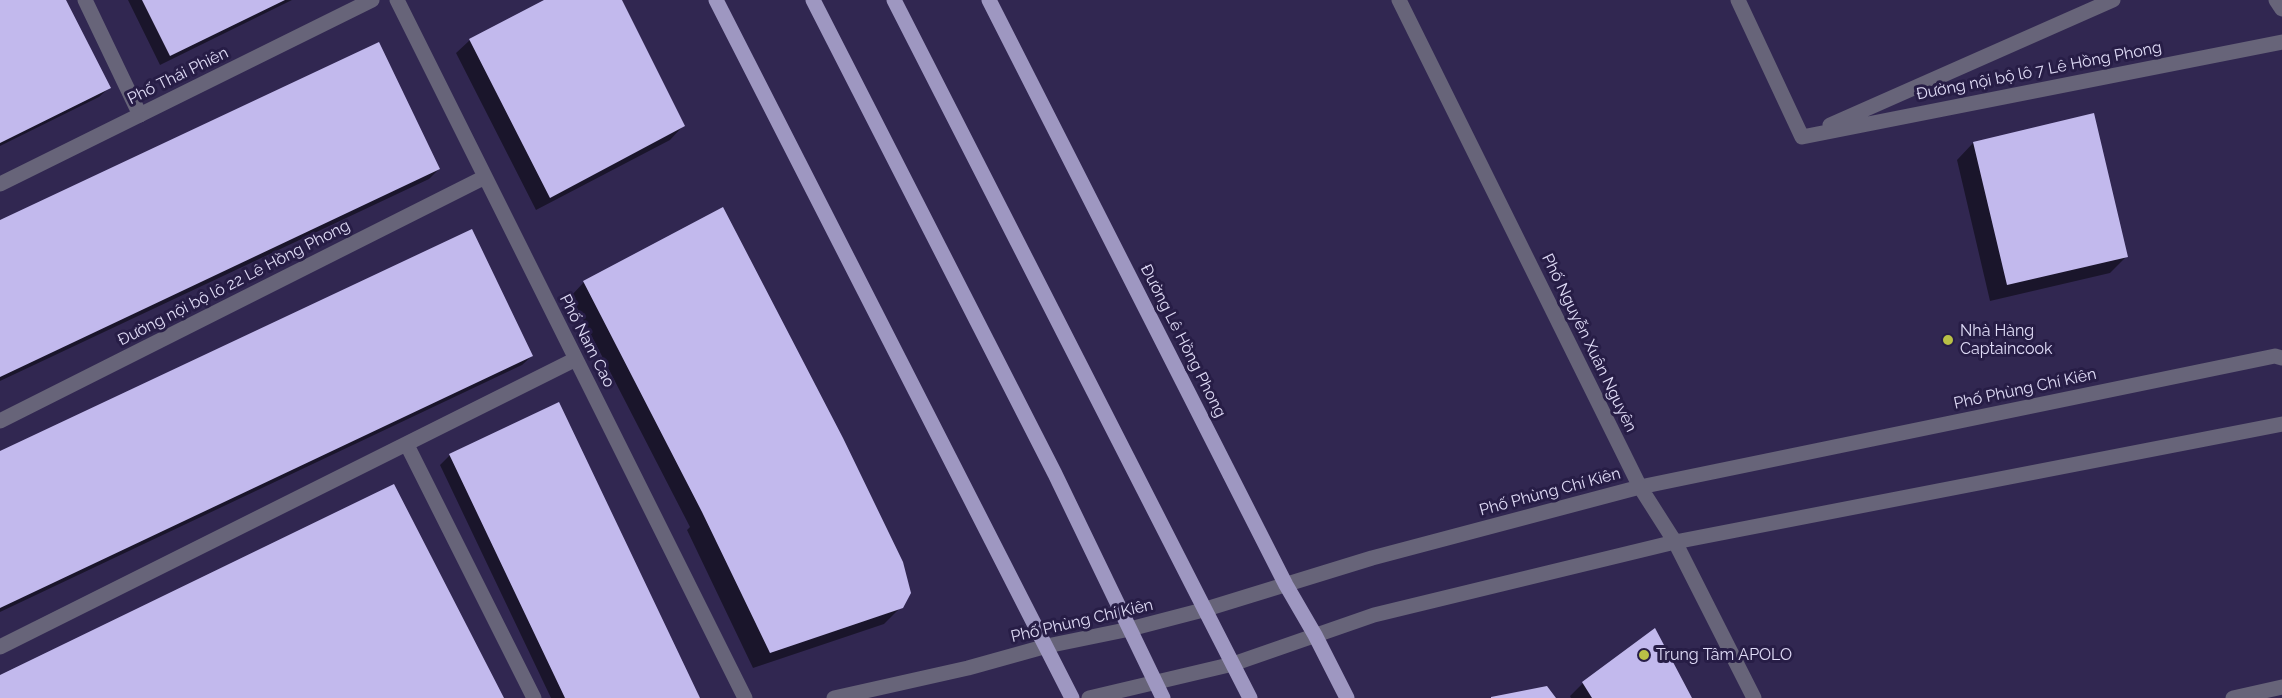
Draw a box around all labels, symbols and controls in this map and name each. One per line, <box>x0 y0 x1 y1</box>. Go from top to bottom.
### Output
street label: Đường nội bộ lô 7 Lê Hồng Phong <box>1915 38 2163 104</box>
street label: Phố Thái Phiên <box>124 43 232 109</box>
street label: Đường nội bộ lô 22 Lê Hồng Phong <box>115 216 353 350</box>
street label: Phố Nguyễn Xuân Nguyên <box>1537 251 1641 435</box>
street label: Đường Lê Hồng Phong <box>1136 261 1230 421</box>
street label: Phố Nam Cao <box>555 291 619 391</box>
place label: Nhà Hàng Captaincook <box>1960 321 2053 359</box>
marker: Nhà Hàng Captaincook <box>1941 333 1955 347</box>
street label: Phố Phùng Chí Kiên <box>1952 365 2098 413</box>
street label: Phố Phùng Chí Kiên <box>1477 464 1623 520</box>
street label: Phố Phùng Chí Kiên <box>1009 595 1155 647</box>
place label: Trung Tâm APOLO <box>1656 645 1792 665</box>
marker: Trung Tâm APOLO <box>1637 648 1651 662</box>

